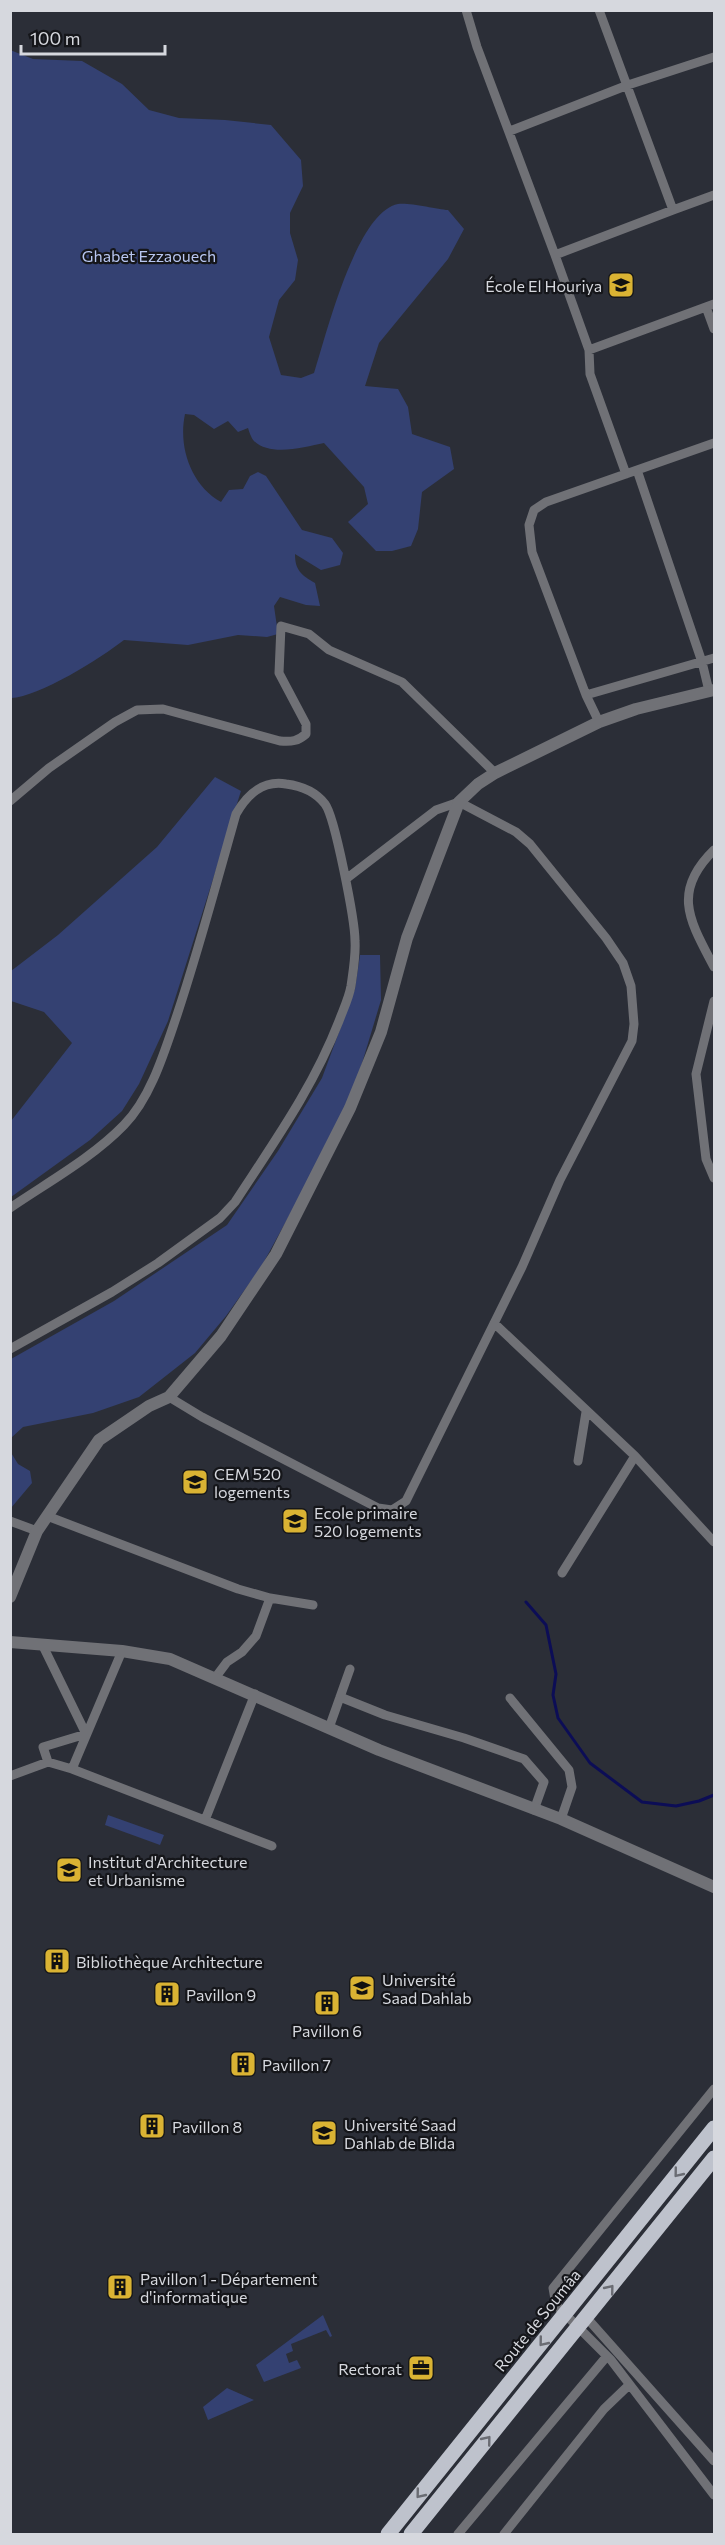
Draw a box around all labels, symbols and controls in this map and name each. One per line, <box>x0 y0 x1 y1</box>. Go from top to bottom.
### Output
scale bar <box>21 18 165 56</box>
text: 100 m <box>30 27 80 49</box>
park label: Ghabet Ezzaouech <box>82 246 216 265</box>
school or university icon: École El Houriya <box>606 270 636 300</box>
place label: École El Houriya <box>485 276 602 295</box>
place label: CEM 520 logements <box>214 1464 290 1501</box>
school or university icon: CEM 520 logements <box>180 1467 210 1497</box>
place label: Ecole primaire 520 logements <box>314 1503 422 1540</box>
school or university icon: Ecole primaire 520 logements <box>280 1506 310 1536</box>
place label: Institut d'Architecture et Urbanisme <box>88 1852 247 1889</box>
school or university icon: Institut d'Architecture et Urbanisme <box>54 1855 84 1885</box>
building icon: Bibliothèque Architecture <box>42 1946 72 1976</box>
place label: Bibliothèque Architecture <box>76 1952 263 1971</box>
place label: Université Saad Dahlab <box>382 1970 472 2007</box>
school or university icon: Université Saad Dahlab <box>347 1973 377 2003</box>
building icon: Pavillon 9 <box>152 1979 182 2009</box>
place label: Pavillon 9 <box>186 1985 256 2004</box>
building icon: Pavillon 6 <box>312 1988 342 2018</box>
place label: Pavillon 6 <box>292 2021 362 2040</box>
building icon: Pavillon 7 <box>228 2049 258 2079</box>
place label: Pavillon 7 <box>262 2055 331 2074</box>
building icon: Pavillon 8 <box>137 2111 167 2141</box>
place label: Université Saad Dahlab de Blida <box>344 2115 456 2152</box>
place label: Pavillon 8 <box>172 2117 242 2136</box>
school or university icon: Université Saad Dahlab de Blida <box>309 2118 339 2148</box>
one-way arrow <box>674 2167 685 2178</box>
street label: Route de Soumâa <box>490 2265 584 2375</box>
place label: Pavillon 1 - Département d'informatique <box>140 2269 318 2306</box>
building icon: Pavillon 1 - Département d'informatique <box>105 2272 135 2302</box>
one-way arrow <box>603 2285 614 2296</box>
one-way arrow <box>539 2335 550 2346</box>
office icon: Rectorat <box>406 2353 436 2383</box>
place label: Rectorat <box>338 2359 402 2378</box>
one-way arrow <box>479 2436 490 2447</box>
one-way arrow <box>417 2487 428 2498</box>

